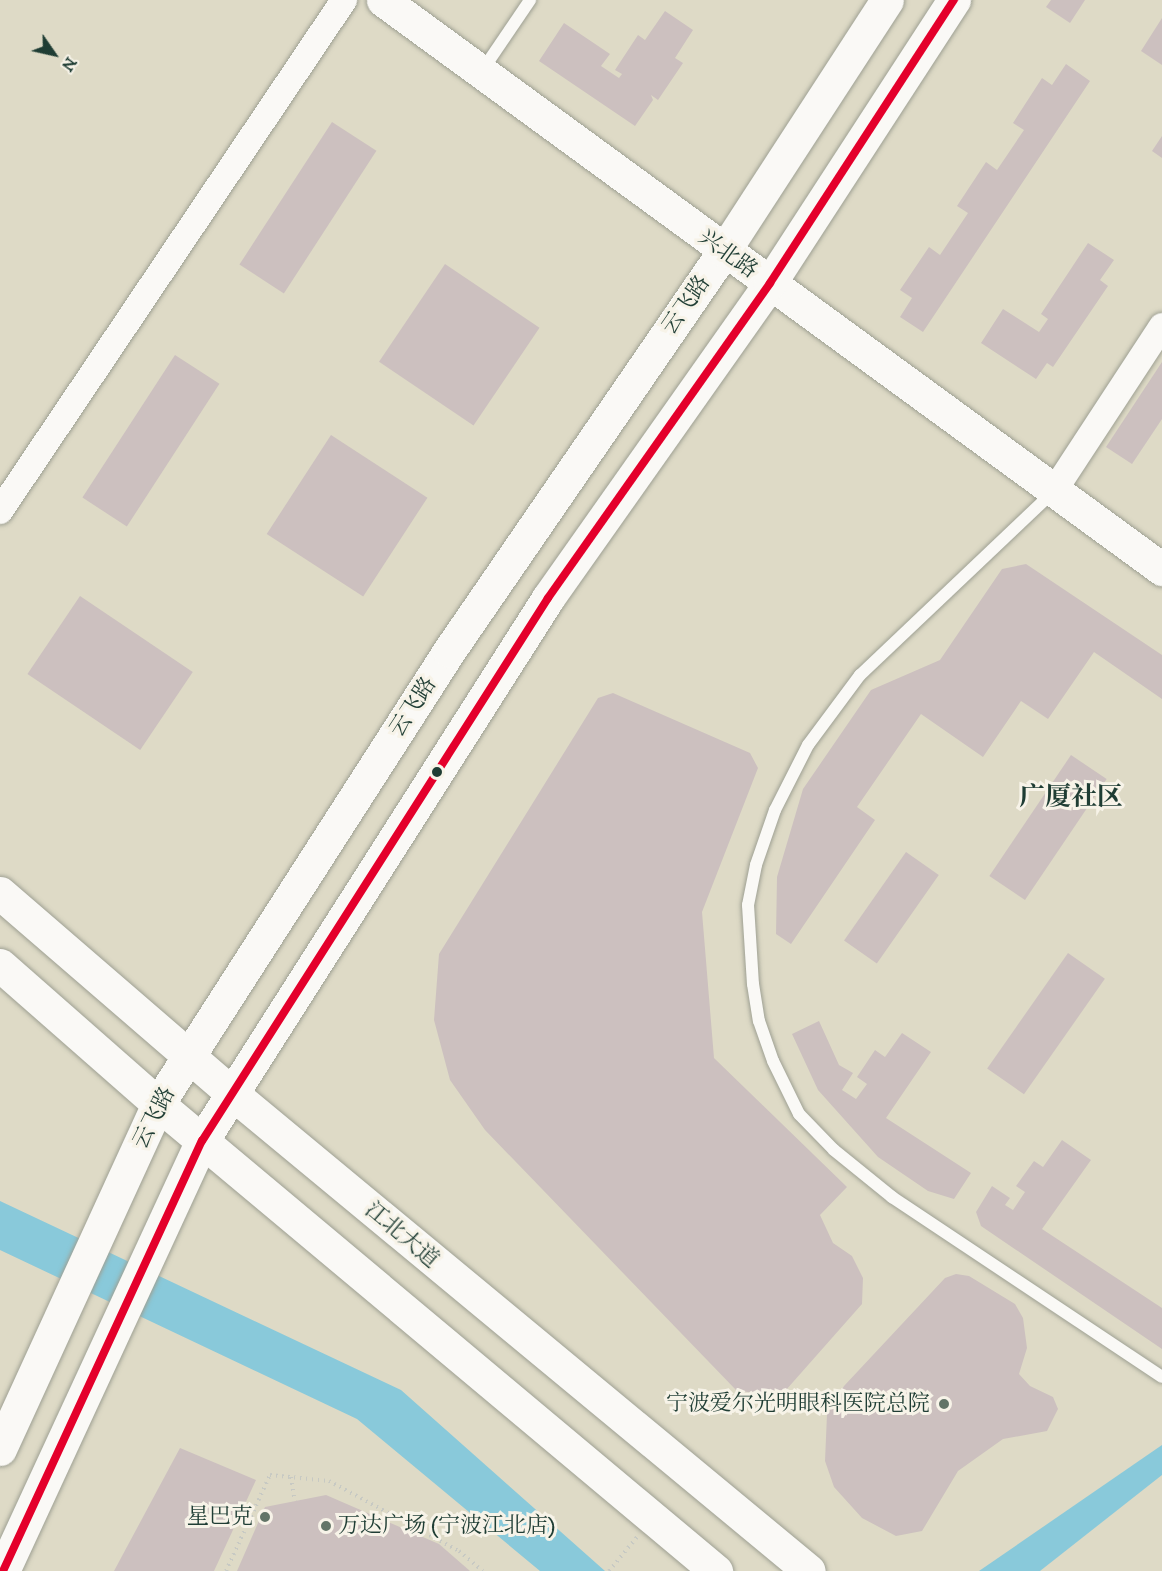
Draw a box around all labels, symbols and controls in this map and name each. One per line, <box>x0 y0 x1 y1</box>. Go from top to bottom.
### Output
north arrow <box>24 24 84 84</box>
text: N <box>57 53 81 75</box>
street label: 兴北路 <box>694 224 762 284</box>
street label: 云飞路 <box>656 270 716 340</box>
street label: 云飞路 <box>384 672 442 742</box>
unlabelled marker <box>431 766 443 778</box>
district label: 广厦社区 <box>1019 782 1123 814</box>
street label: 云飞路 <box>127 1083 181 1153</box>
street label: 江北大道 <box>360 1197 444 1273</box>
place label: 宁波爱尔光明眼科医院总院 <box>666 1391 930 1417</box>
marker: 宁波爱尔光明眼科医院总院 <box>935 1395 953 1413</box>
place label: 星巴克 <box>187 1504 253 1530</box>
marker: 星巴克 <box>258 1510 272 1524</box>
place label: 万达广场 (宁波江北店) <box>338 1513 555 1539</box>
marker: 万达广场 (宁波江北店) <box>319 1519 333 1533</box>

